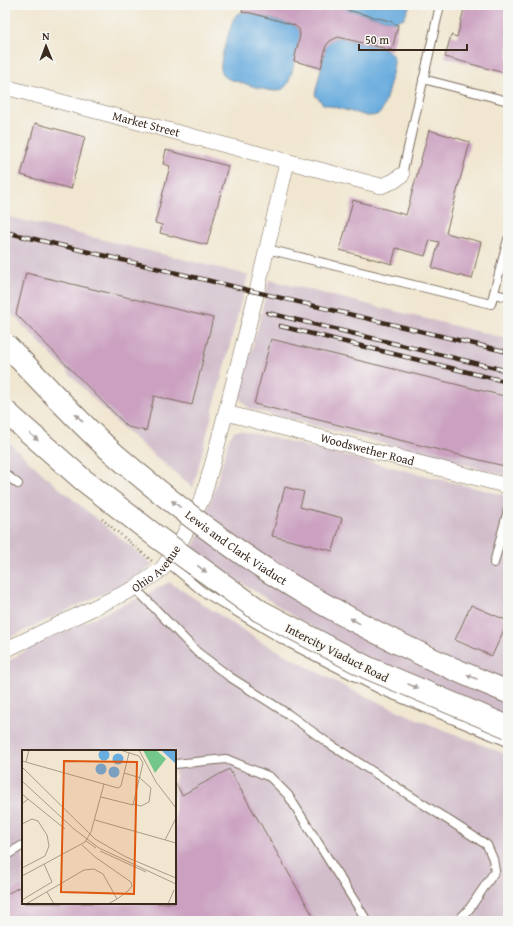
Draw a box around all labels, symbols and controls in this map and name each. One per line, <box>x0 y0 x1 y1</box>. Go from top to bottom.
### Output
north arrow <box>26 26 66 66</box>
scale bar <box>359 26 467 52</box>
text: N <box>42 28 50 44</box>
text: 50 m <box>365 31 389 48</box>
street label: Market Street <box>111 107 183 141</box>
one-way arrow <box>74 413 84 423</box>
street label: Woodswether Road <box>319 429 417 470</box>
one-way arrow <box>29 432 39 441</box>
one-way arrow <box>171 500 182 508</box>
street label: Lewis and Clark Viaduct <box>182 506 291 589</box>
street label: Ohio Avenue <box>128 541 184 596</box>
one-way arrow <box>197 565 207 573</box>
one-way arrow <box>349 618 361 624</box>
street label: Intercity Viaduct Road <box>283 619 392 686</box>
one-way arrow <box>465 674 477 680</box>
one-way arrow <box>407 683 419 690</box>
inset map <box>22 750 176 904</box>

